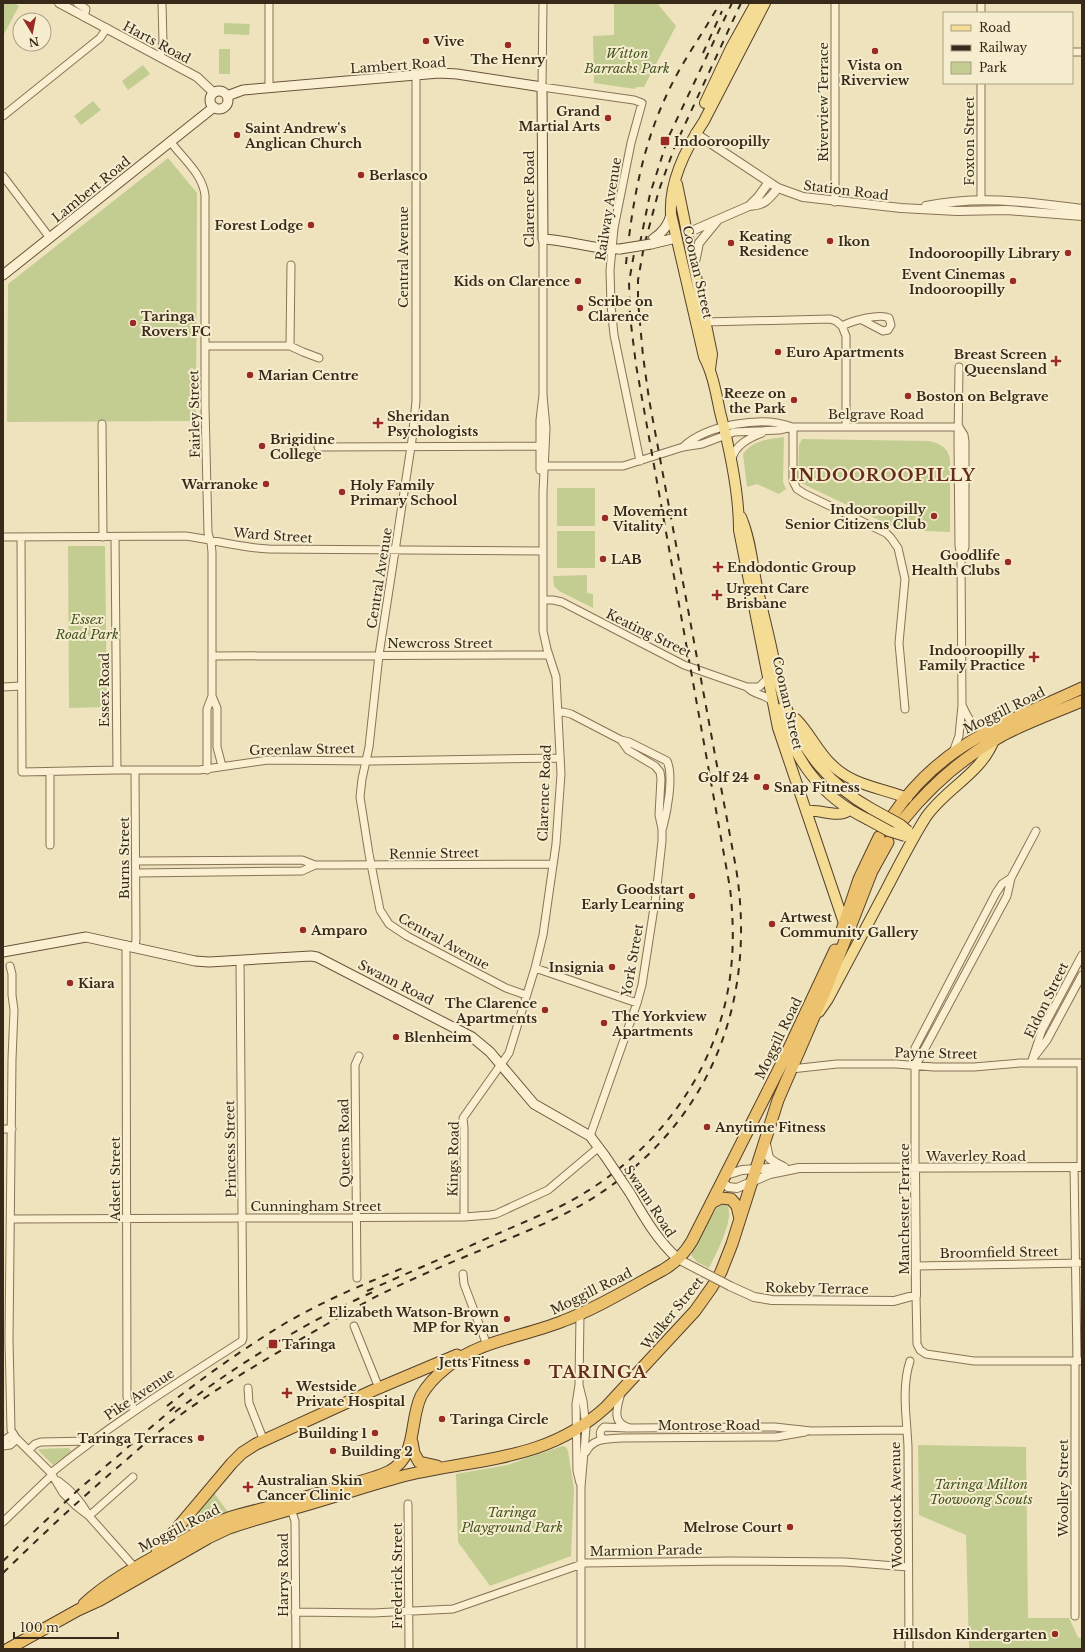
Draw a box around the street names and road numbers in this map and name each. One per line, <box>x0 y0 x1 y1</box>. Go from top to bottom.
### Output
street label: Harts Road <box>120 17 194 68</box>
street label: Riverview Terrace <box>815 42 832 162</box>
street label: Lambert Road <box>350 54 447 77</box>
street label: Foxton Street <box>961 96 978 186</box>
street label: Clarence Road <box>521 150 538 248</box>
street label: Lambert Road <box>49 152 134 226</box>
street label: Railway Avenue <box>592 156 625 262</box>
street label: Station Road <box>802 177 890 204</box>
street label: Central Avenue <box>395 206 412 308</box>
street label: Coonan Street <box>679 224 717 321</box>
street label: Fairley Street <box>185 370 204 458</box>
street label: Belgrave Road <box>828 406 924 423</box>
street label: Ward Street <box>232 524 313 547</box>
street label: Central Avenue <box>363 526 396 630</box>
street label: Keating Street <box>603 605 694 662</box>
street label: Newcross Street <box>387 635 493 652</box>
street label: Essex Road <box>96 652 113 727</box>
street label: Coonan Street <box>769 655 807 752</box>
street label: Moggill Road <box>960 683 1048 738</box>
street label: Greenlaw Street <box>249 740 355 759</box>
street label: Clarence Road <box>534 744 555 842</box>
street label: Burns Street <box>116 817 133 899</box>
street label: Rennie Street <box>389 844 479 863</box>
street label: Central Avenue <box>395 909 493 974</box>
street label: York Street <box>618 922 647 999</box>
street label: Swann Road <box>355 956 437 1009</box>
street label: Eldon Street <box>1021 959 1072 1041</box>
street label: Moggill Road <box>751 994 806 1082</box>
street label: Payne Street <box>894 1044 978 1063</box>
street label: Queens Road <box>335 1098 354 1188</box>
street label: Princess Street <box>221 1100 240 1198</box>
street label: Kings Road <box>444 1121 463 1197</box>
street label: Adsett Street <box>107 1137 124 1222</box>
street label: Manchester Terrace <box>896 1143 913 1275</box>
street label: Waverley Road <box>925 1148 1026 1165</box>
street label: Swann Road <box>620 1162 679 1241</box>
street label: Cunningham Street <box>250 1198 382 1215</box>
street label: Broomfield Street <box>940 1243 1059 1262</box>
street label: Moggill Road <box>547 1264 635 1319</box>
street label: Walker Street <box>637 1273 707 1354</box>
street label: Rokeby Terrace <box>765 1279 869 1298</box>
street label: Pike Avenue <box>101 1365 178 1424</box>
street label: Montrose Road <box>658 1417 760 1434</box>
street label: Woolley Street <box>1055 1439 1072 1538</box>
street label: Woodstock Avenue <box>887 1441 906 1570</box>
street label: Moggill Road <box>136 1501 223 1556</box>
street label: Frederick Street <box>389 1523 406 1629</box>
street label: Harrys Road <box>275 1533 292 1617</box>
street label: Marmion Parade <box>589 1541 703 1560</box>

